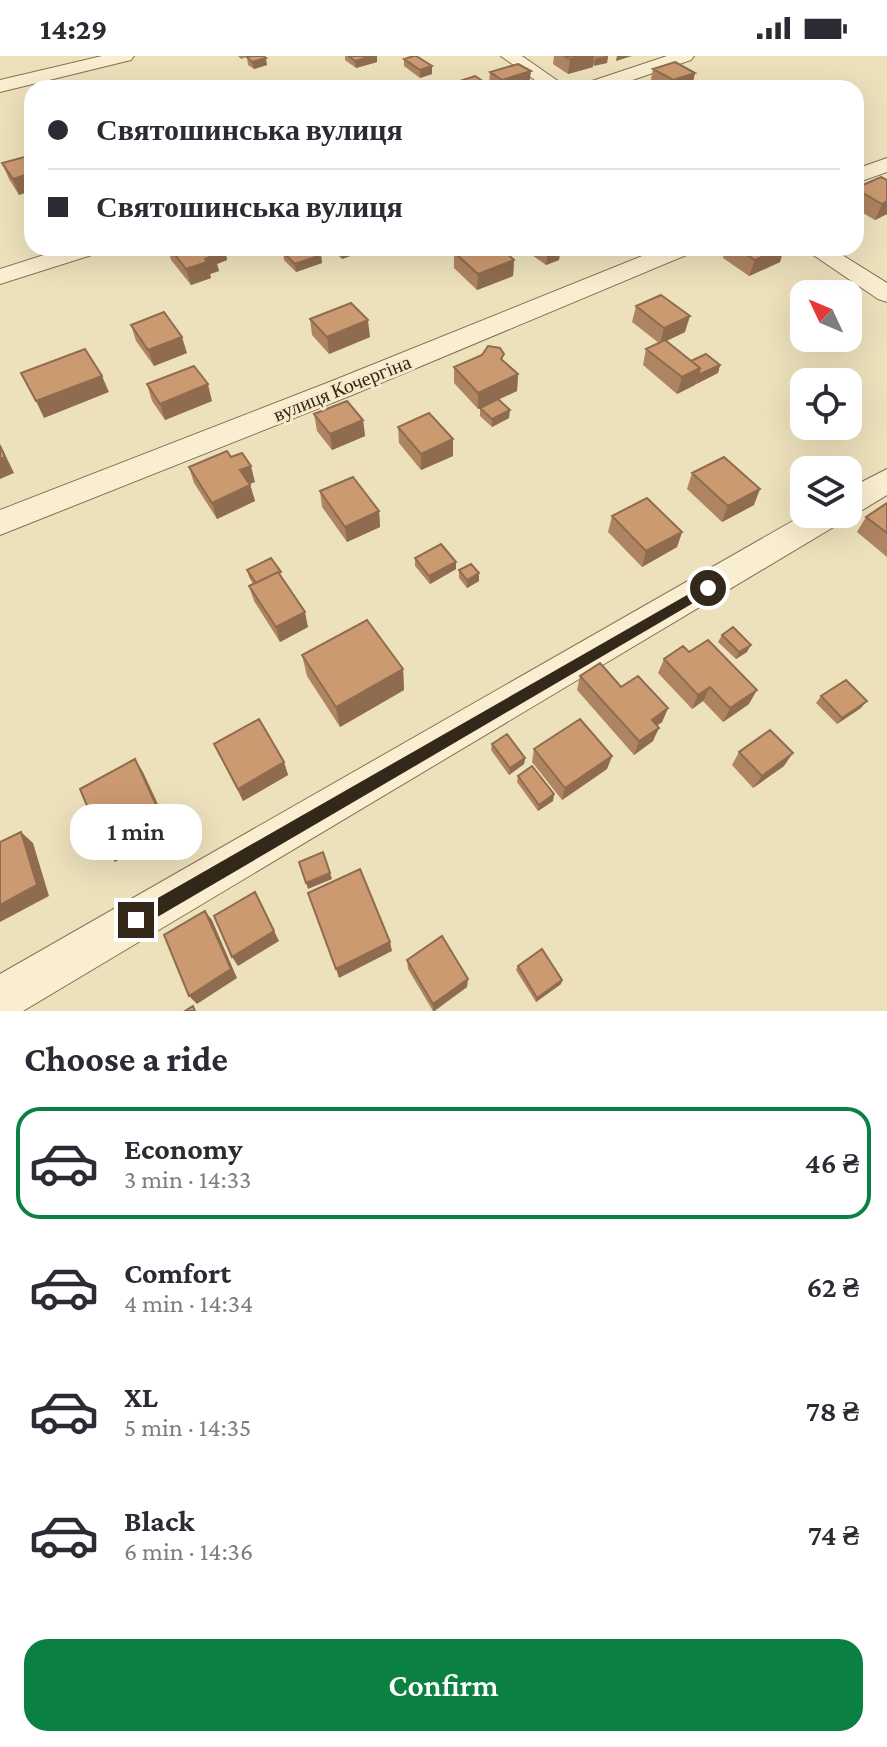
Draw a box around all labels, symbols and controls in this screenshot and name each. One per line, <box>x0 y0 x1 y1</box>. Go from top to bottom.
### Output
text: 14:29 <box>40 12 107 45</box>
text: Святошинська вулиця <box>96 113 403 146</box>
text: Святошинська вулиця <box>96 190 403 223</box>
north arrow <box>790 280 862 352</box>
map controls <box>790 280 862 528</box>
street label: вулиця Кочергіна <box>270 350 414 427</box>
button: locate <box>790 368 862 440</box>
button: layers <box>790 456 862 528</box>
route start <box>690 570 726 606</box>
callout: 1 min <box>70 804 202 860</box>
text: 1 min <box>107 817 165 846</box>
route end <box>118 902 154 938</box>
text: Choose a ride <box>24 1039 228 1079</box>
icon: car <box>28 1127 100 1199</box>
text: Economy <box>124 1132 243 1165</box>
text: 46 ₴ <box>805 1146 859 1179</box>
text: 3 min · 14:33 <box>124 1165 251 1194</box>
icon: car <box>28 1251 100 1323</box>
text: Comfort <box>124 1256 231 1289</box>
text: 62 ₴ <box>806 1270 859 1303</box>
text: 4 min · 14:34 <box>124 1289 253 1318</box>
icon: car <box>28 1375 100 1447</box>
text: XL <box>124 1380 158 1413</box>
text: 78 ₴ <box>806 1394 859 1427</box>
text: 5 min · 14:35 <box>124 1413 251 1442</box>
icon: car <box>28 1499 100 1571</box>
text: Black <box>124 1504 195 1537</box>
text: 74 ₴ <box>808 1518 859 1551</box>
text: 6 min · 14:36 <box>124 1537 253 1566</box>
button: Confirm <box>24 1639 863 1731</box>

